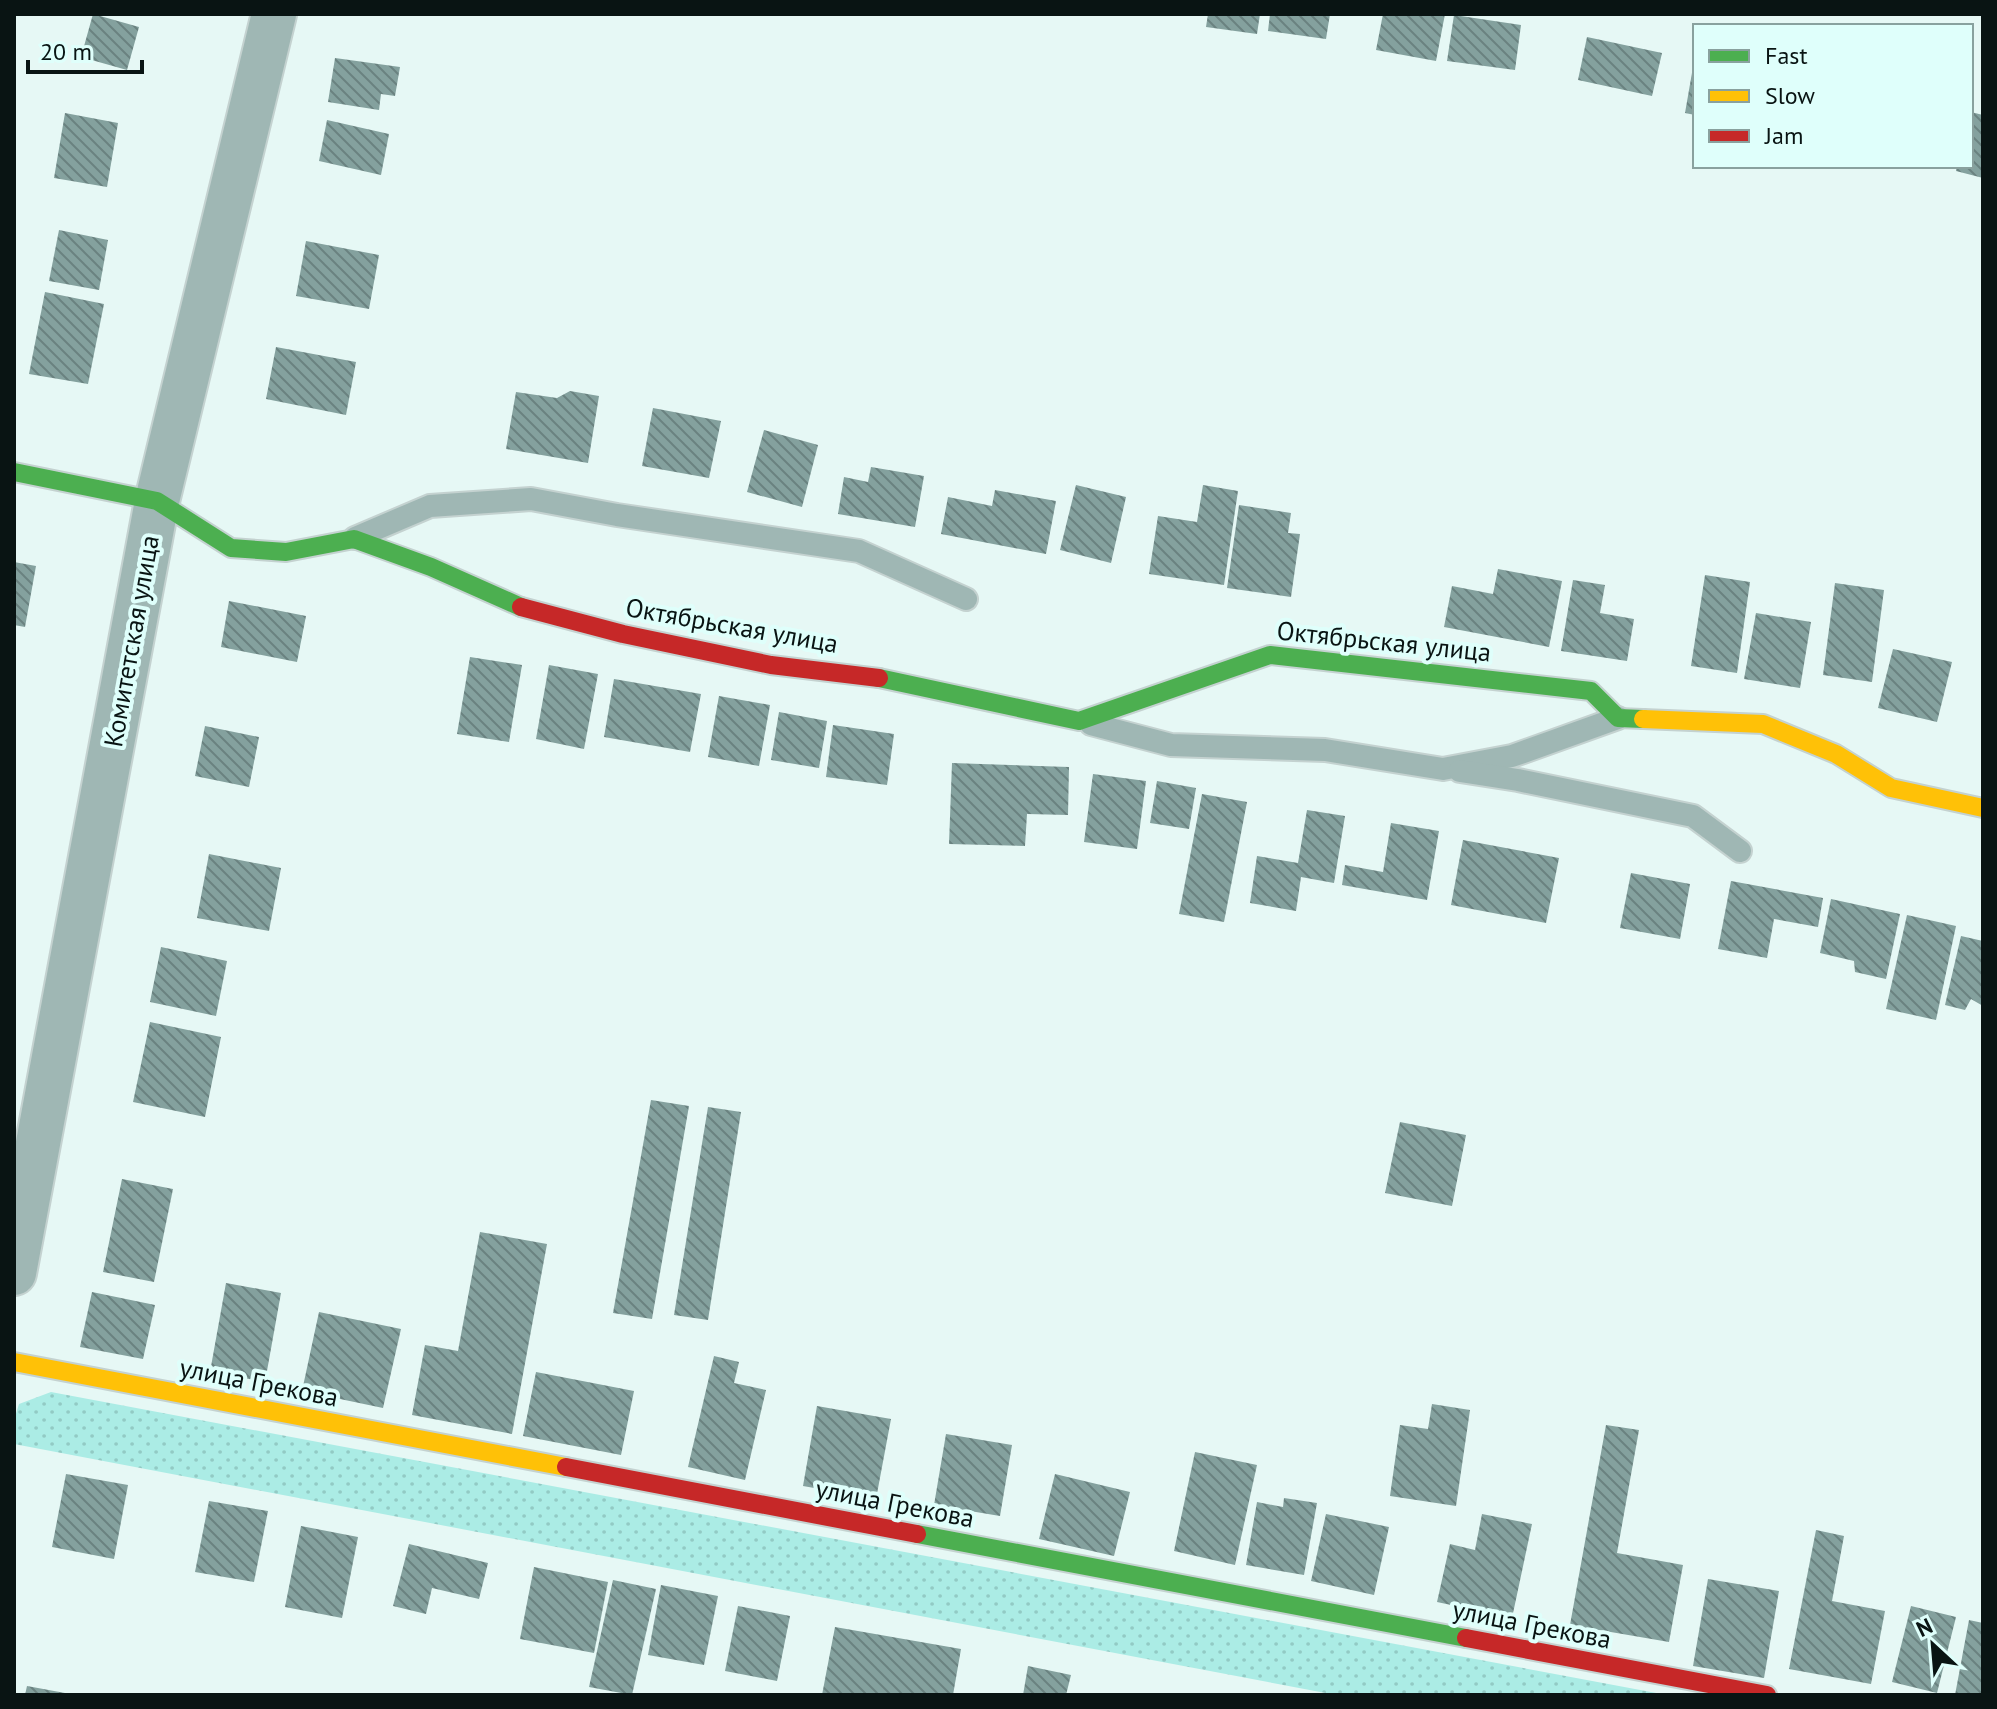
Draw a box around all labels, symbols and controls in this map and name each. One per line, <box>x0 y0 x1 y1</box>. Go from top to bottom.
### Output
scale bar <box>28 24 142 74</box>
legend <box>1693 24 1973 168</box>
text: 20 m <box>40 36 92 67</box>
text: Fast <box>1765 40 1808 71</box>
text: Slow <box>1765 80 1815 111</box>
text: Jam <box>1764 120 1803 151</box>
street label: Комитетская улица <box>96 532 166 750</box>
street label: Октябрьская улица <box>623 590 841 660</box>
street label: Октябрьская улица <box>1275 613 1493 669</box>
street label: улица Грекова <box>177 1350 341 1414</box>
street label: улица Грекова <box>813 1471 977 1535</box>
street label: улица Грекова <box>1450 1592 1614 1656</box>
north arrow <box>1893 1605 1973 1685</box>
text: N <box>1912 1611 1937 1643</box>

